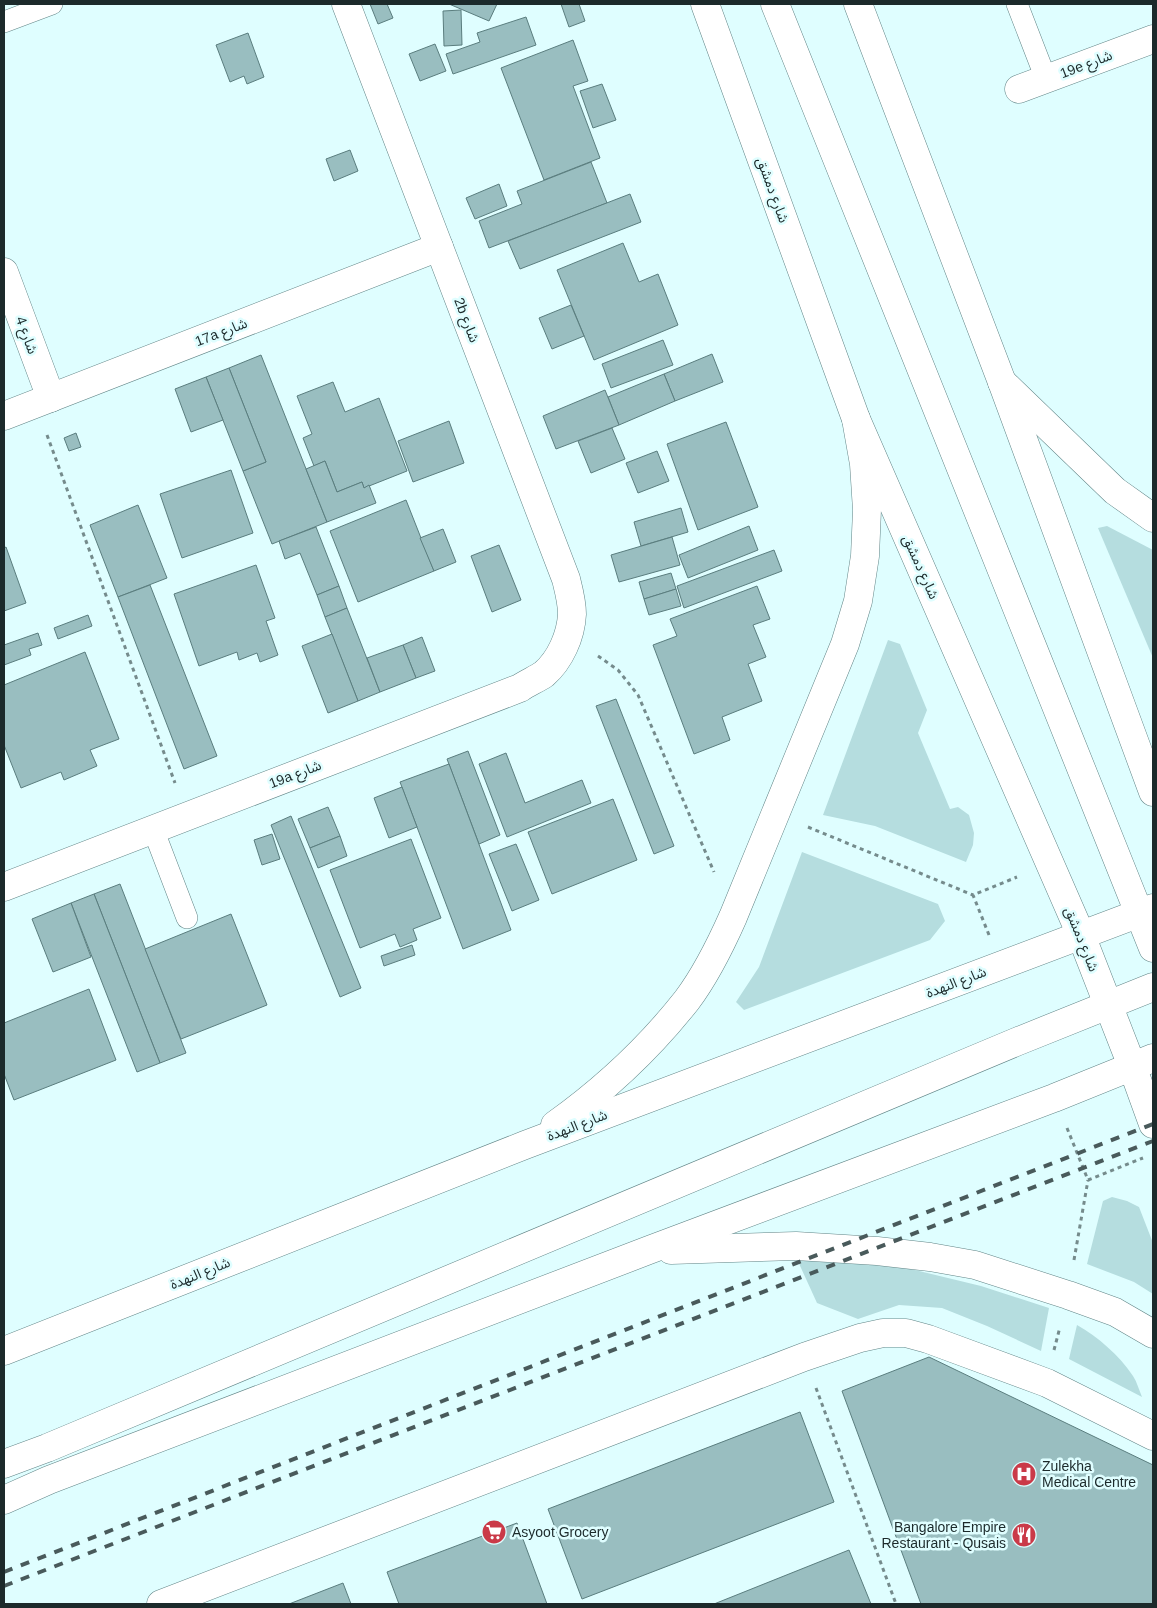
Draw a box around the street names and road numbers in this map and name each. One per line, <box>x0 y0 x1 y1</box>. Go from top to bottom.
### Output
street label: 19e شارع <box>1058 47 1115 84</box>
street label: شارع دمشق <box>751 155 792 226</box>
street label: 2b شارع <box>448 295 483 346</box>
street label: شارع 4 <box>10 314 41 357</box>
street label: 17a شارع <box>193 315 250 352</box>
street label: شارع دمشق <box>897 532 942 603</box>
street label: 19a شارع <box>267 757 324 794</box>
street label: شارع دمشق <box>1059 904 1102 975</box>
street label: شارع النهدة <box>924 963 989 1004</box>
street label: شارع النهدة <box>545 1106 610 1147</box>
street label: شارع النهدة <box>168 1254 233 1295</box>

